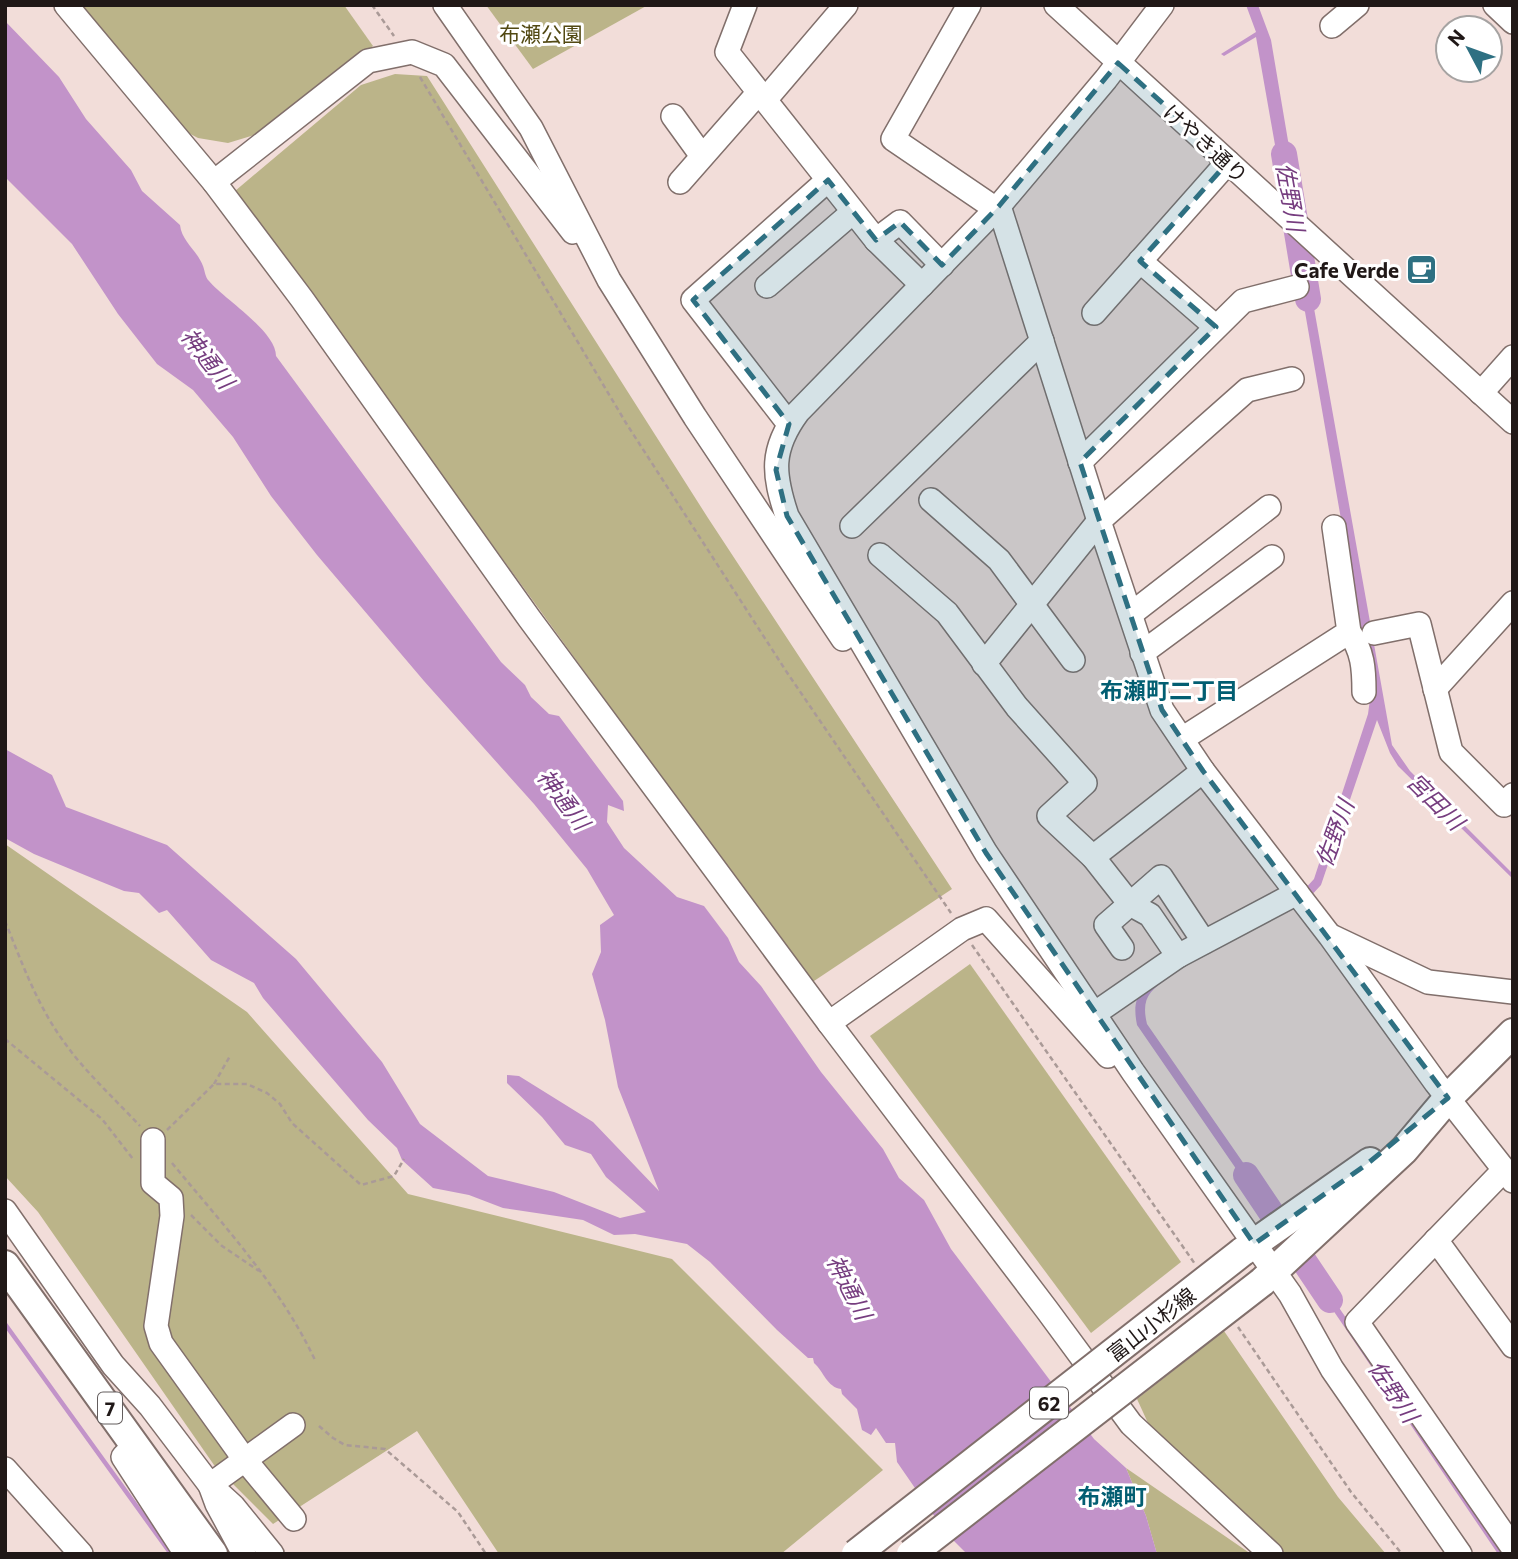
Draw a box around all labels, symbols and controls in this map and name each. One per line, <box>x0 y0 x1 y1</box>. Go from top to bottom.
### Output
north arrow <box>1434 14 1504 84</box>
park label: 布瀬公園 <box>499 21 583 46</box>
text: N <box>1442 25 1469 50</box>
street label: けやき通り <box>1159 99 1253 187</box>
water label: 佐野川 <box>1271 161 1311 236</box>
cafe icon: Cafe Verde <box>1405 252 1439 286</box>
place label: Cafe Verde <box>1294 257 1399 282</box>
water label: 神通川 <box>176 322 242 396</box>
district label: 布瀬町二丁目 <box>1100 676 1238 704</box>
water label: 神通川 <box>532 763 598 837</box>
water label: 宮田川 <box>1402 767 1472 837</box>
water label: 佐野川 <box>1309 793 1360 870</box>
water label: 神通川 <box>822 1250 879 1327</box>
street label: 富山小杉線 <box>1102 1282 1200 1366</box>
water label: 佐野川 <box>1363 1355 1427 1430</box>
road number: 62 <box>1030 1387 1068 1418</box>
road number: 7 <box>98 1392 122 1424</box>
district label: 布瀬町 <box>1078 1482 1147 1510</box>

